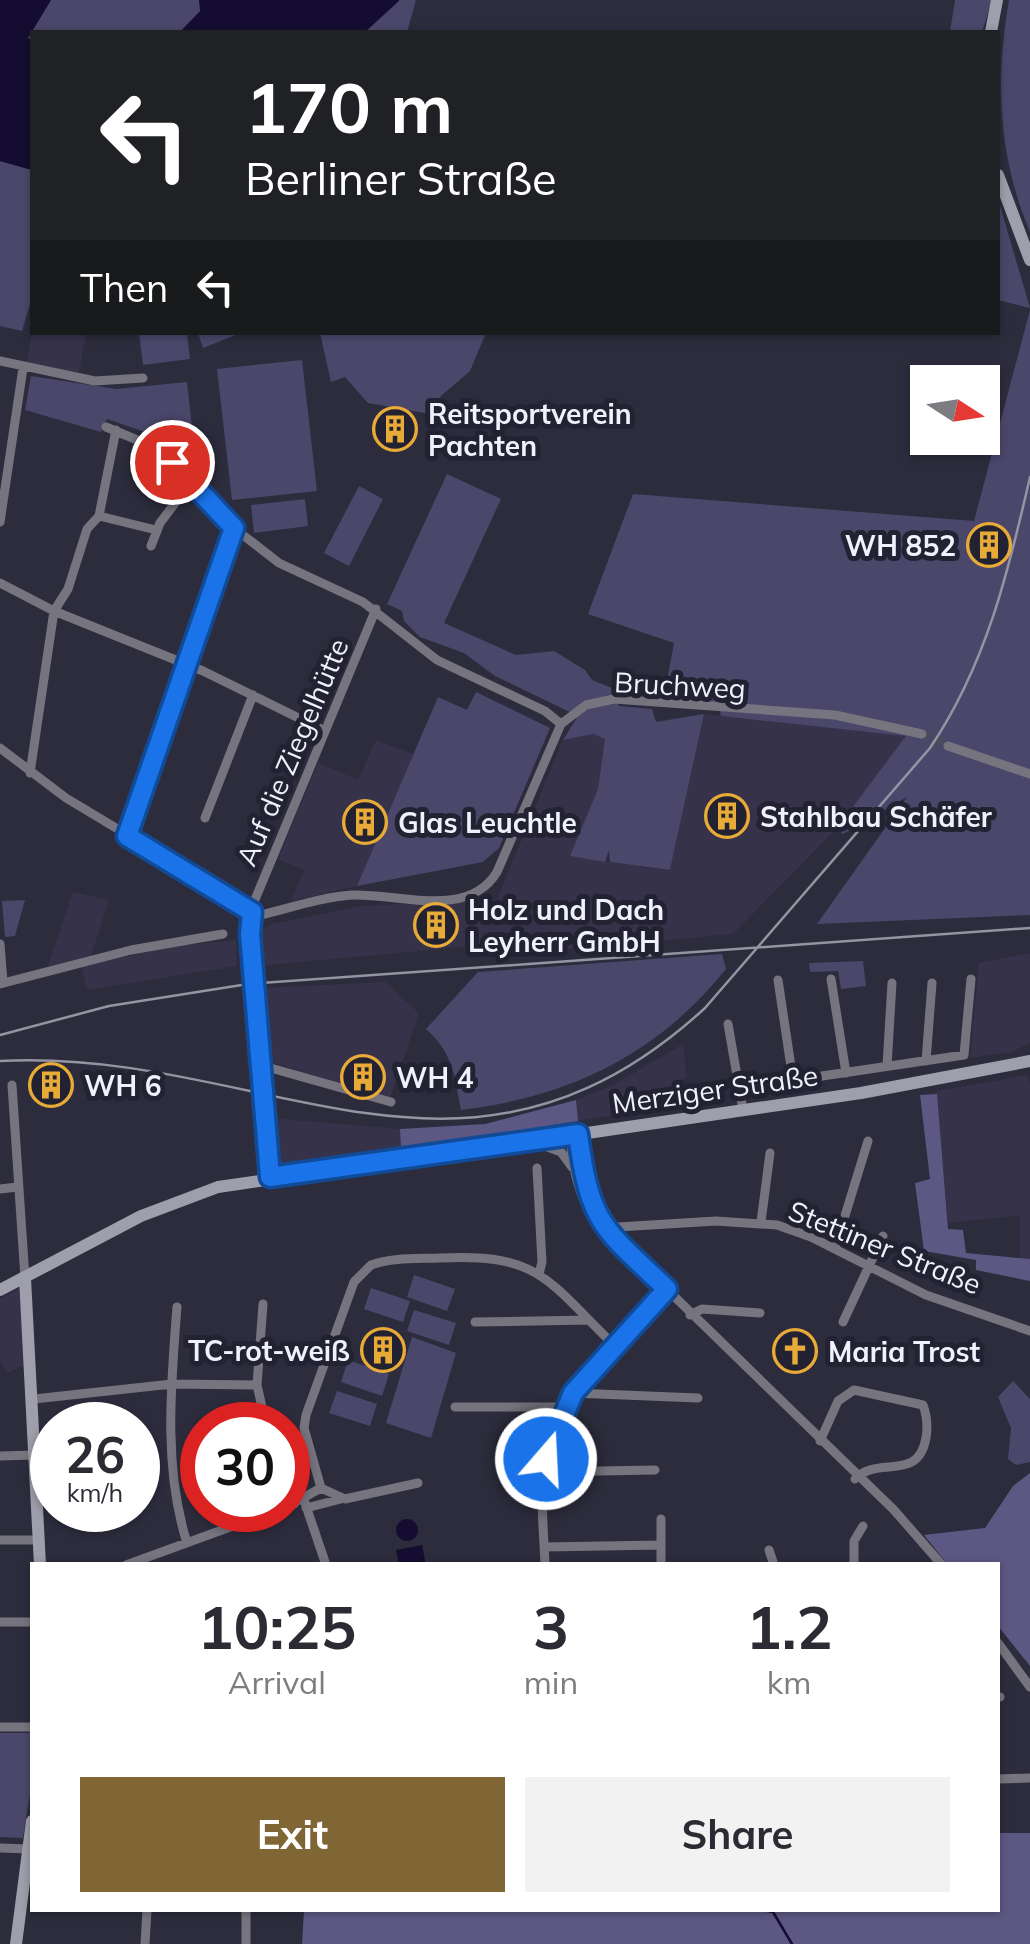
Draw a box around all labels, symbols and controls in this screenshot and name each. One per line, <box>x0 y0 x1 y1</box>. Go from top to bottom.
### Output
text: 170 m <box>245 63 453 151</box>
icon: left <box>80 70 210 200</box>
text: Berliner Straße <box>245 150 557 206</box>
icon: left <box>188 260 243 315</box>
text: Then <box>80 264 168 312</box>
north arrow <box>910 365 1000 455</box>
map controls <box>910 365 1000 455</box>
place label: Reitsportverein Pachten <box>428 396 632 463</box>
building icon: Reitsportverein Pachten <box>372 406 418 452</box>
pin <box>130 420 215 505</box>
icon: arrive <box>145 435 200 490</box>
building icon: WH 852 <box>966 522 1012 568</box>
place label: WH 852 <box>845 528 956 563</box>
street label: Auf die Ziegelhütte <box>228 633 356 871</box>
street label: Bruchweg <box>613 664 747 706</box>
building icon: Stahlbau Schäfer <box>704 793 750 839</box>
building icon: Glas Leuchtle <box>342 799 388 845</box>
place label: Stahlbau Schäfer <box>760 799 992 834</box>
place label: Glas Leuchtle <box>398 805 577 840</box>
place label: Holz und Dach Leyherr GmbH <box>468 892 664 959</box>
building icon: Holz und Dach Leyherr GmbH <box>413 902 459 948</box>
building icon: WH 4 <box>340 1054 386 1100</box>
street label: Merziger Straße <box>610 1057 820 1121</box>
place label: WH 4 <box>396 1060 474 1095</box>
building icon: WH 6 <box>28 1062 74 1108</box>
place label: WH 6 <box>84 1068 162 1103</box>
street label: Stettiner Straße <box>784 1193 986 1301</box>
building icon: TC-rot-weiß <box>360 1327 406 1373</box>
church icon: Maria Trost <box>772 1328 818 1374</box>
place label: TC-rot-weiß <box>188 1333 350 1368</box>
place label: Maria Trost <box>828 1334 980 1369</box>
speed limit sign: 30 <box>180 1402 310 1532</box>
position arrow <box>494 1407 598 1511</box>
text: 26 <box>65 1423 125 1486</box>
text: km/h <box>67 1477 123 1508</box>
text: 10:25 <box>197 1589 356 1664</box>
text: 3 <box>533 1589 569 1664</box>
text: 1.2 <box>746 1589 833 1664</box>
text: Arrival <box>228 1662 326 1702</box>
text: min <box>524 1662 578 1702</box>
text: km <box>767 1662 811 1702</box>
button: Exit <box>80 1777 505 1892</box>
button: Share <box>525 1777 950 1892</box>

